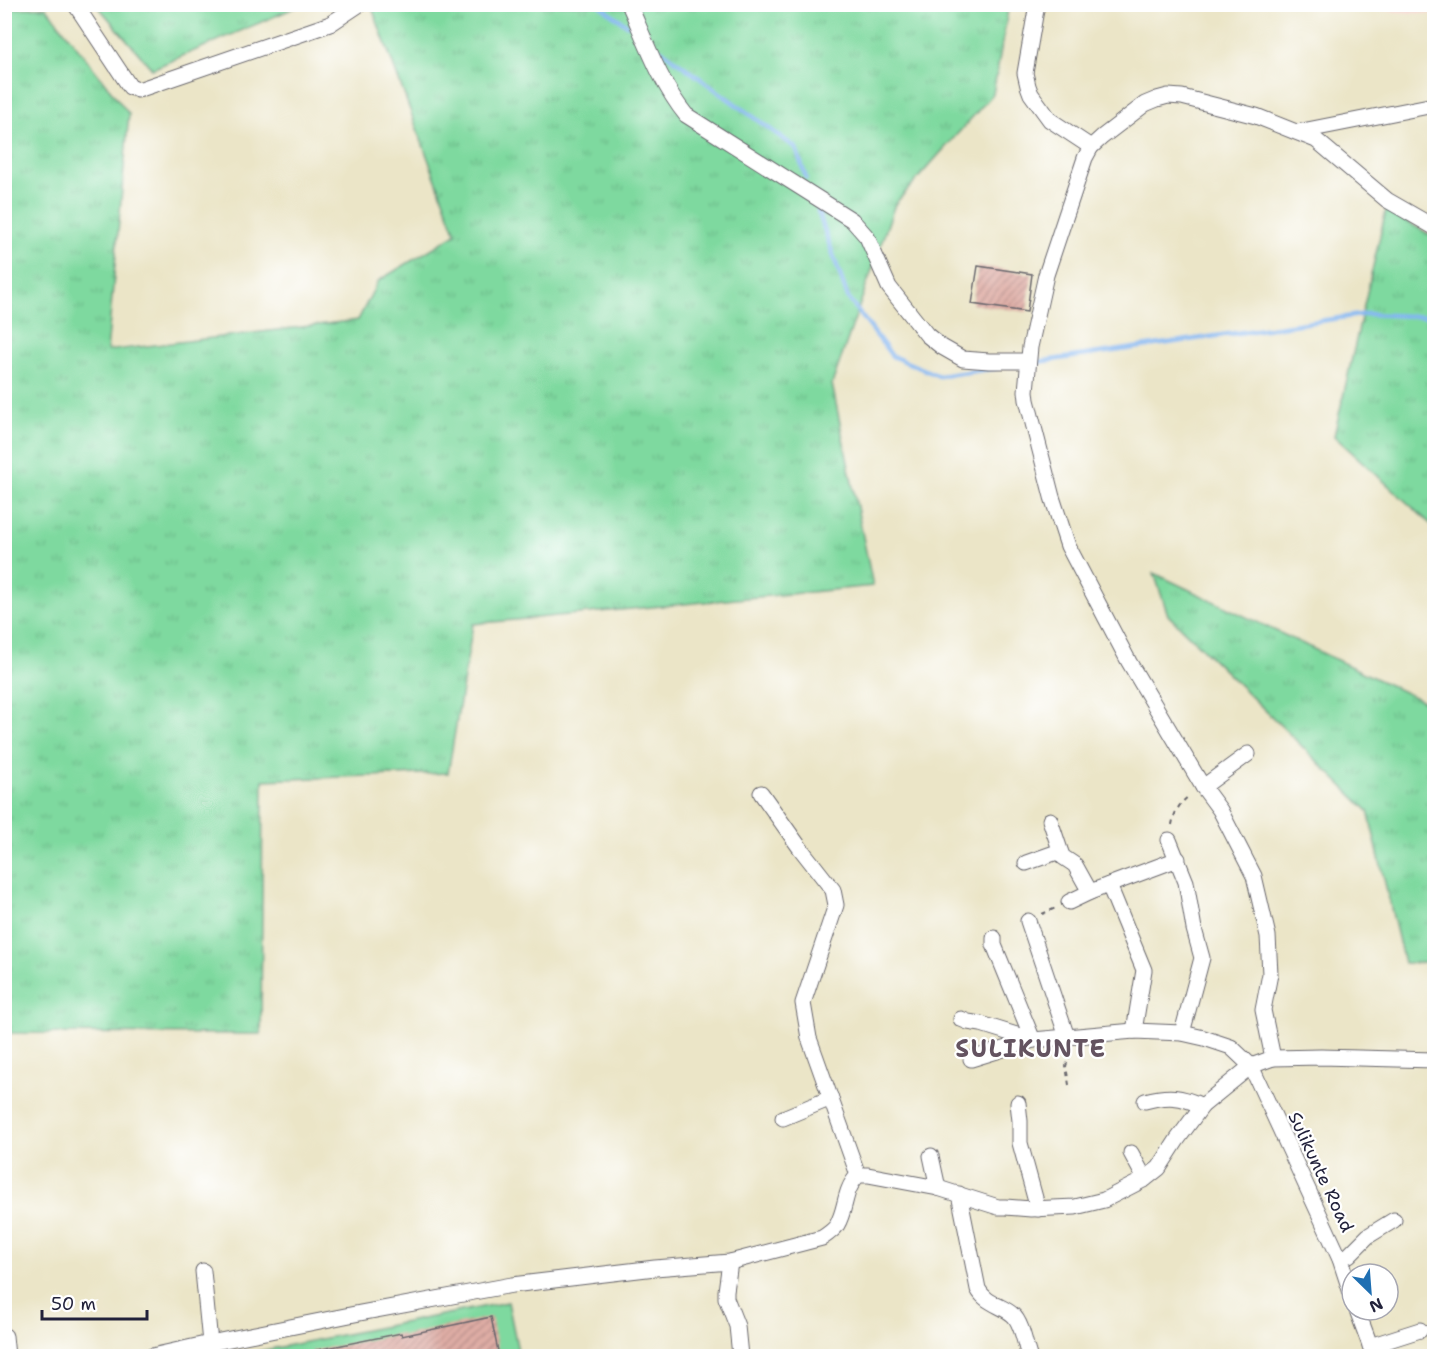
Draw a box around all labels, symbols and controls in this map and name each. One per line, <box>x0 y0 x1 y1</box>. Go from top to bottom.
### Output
district label: SULIKUNTE <box>955 1033 1107 1065</box>
street label: Sulikunte Road <box>1283 1108 1359 1236</box>
north arrow <box>1340 1262 1400 1322</box>
scale bar <box>42 1283 147 1321</box>
text: 50 m <box>51 1292 96 1316</box>
text: N <box>1366 1293 1386 1317</box>

